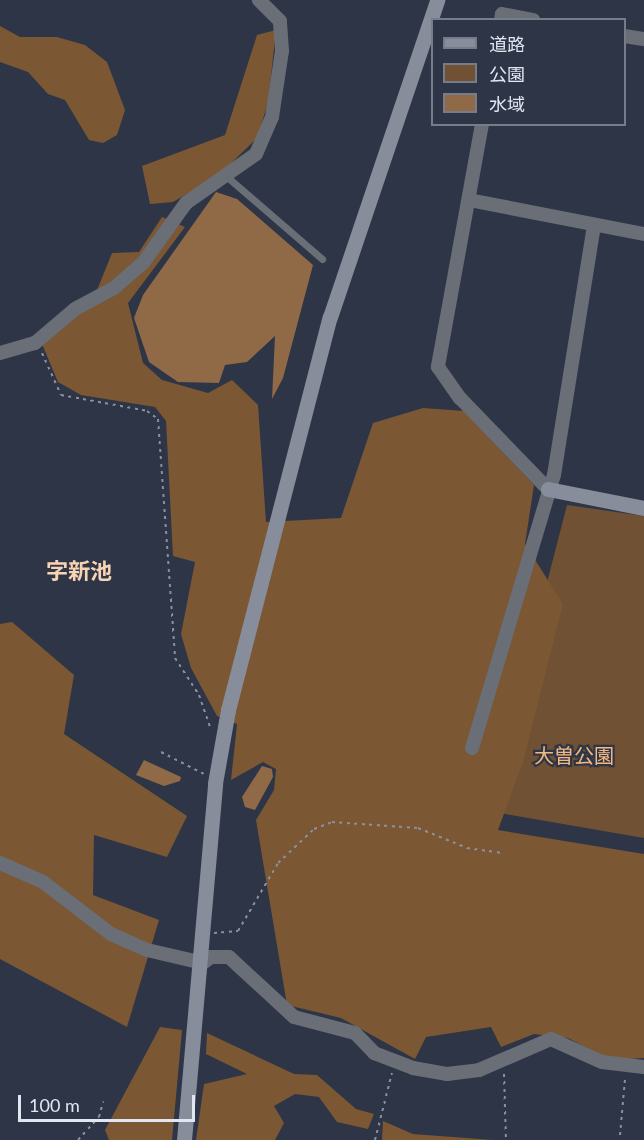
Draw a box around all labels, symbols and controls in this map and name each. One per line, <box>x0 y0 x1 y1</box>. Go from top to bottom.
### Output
legend <box>431 18 626 126</box>
text: 道路 <box>489 33 525 55</box>
text: 公園 <box>489 63 525 85</box>
text: 水域 <box>489 93 525 115</box>
district label: 字新池 <box>46 558 112 584</box>
park label: 大曽公園 <box>534 743 614 767</box>
scale bar <box>21 1083 198 1121</box>
text: 100 m <box>29 1094 80 1116</box>

